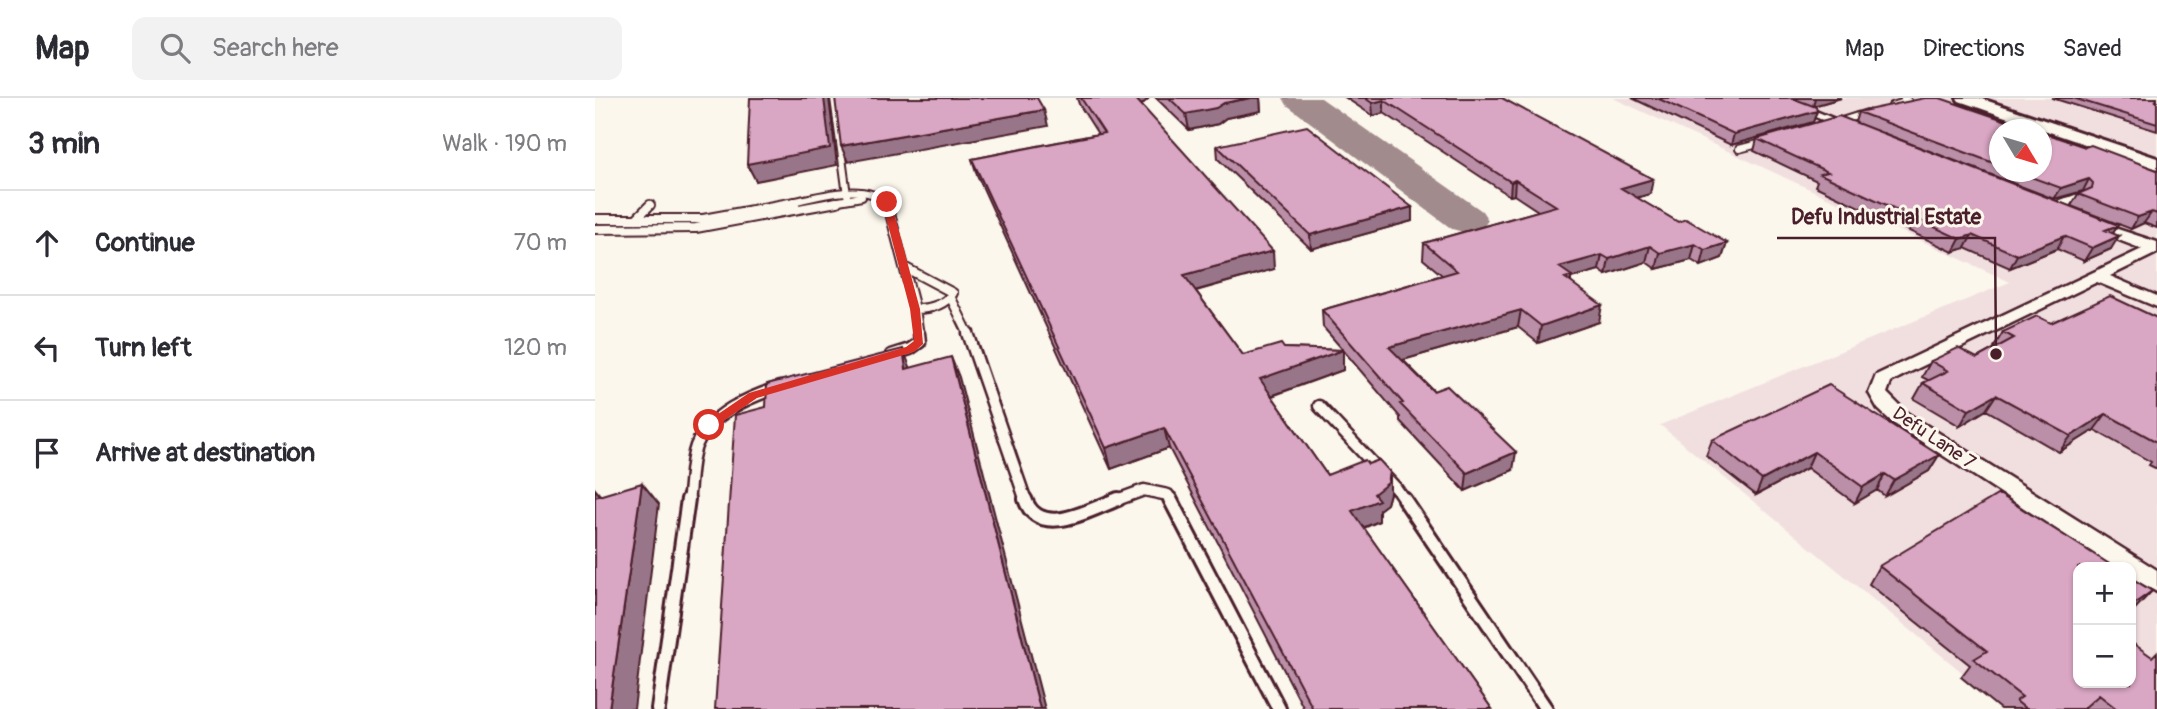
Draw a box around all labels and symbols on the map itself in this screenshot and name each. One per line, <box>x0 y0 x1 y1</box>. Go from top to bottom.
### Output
north arrow <box>1989 119 2052 182</box>
route end <box>871 186 902 217</box>
callout: Defu Industrial Estate <box>1777 196 1995 238</box>
text: Defu Industrial Estate <box>1791 204 1982 231</box>
street label: Defu Lane 7 <box>1888 401 1980 475</box>
route start <box>693 409 724 440</box>

